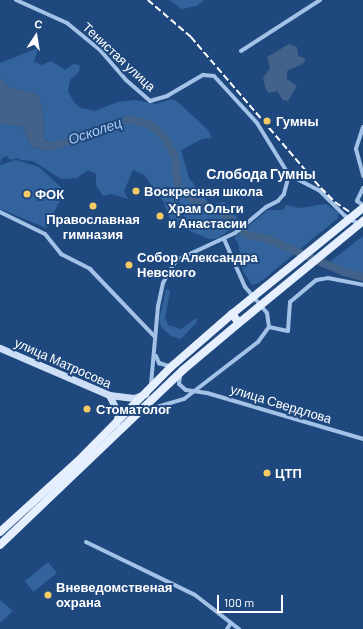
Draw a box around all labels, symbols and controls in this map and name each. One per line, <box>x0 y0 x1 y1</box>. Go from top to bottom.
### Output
north arrow <box>16 16 56 56</box>
text: С <box>33 17 44 31</box>
street label: Тенистая улица <box>79 19 159 95</box>
place label: Гумны <box>276 113 319 129</box>
water label: Осколец <box>66 114 124 148</box>
marker: Гумны <box>261 115 273 127</box>
district label: Слобода Гумны <box>206 166 316 182</box>
place label: Воскресная школа <box>144 183 263 199</box>
place label: ФОК <box>35 186 64 202</box>
marker: Воскресная школа <box>131 186 141 196</box>
marker: ФОК <box>22 189 32 199</box>
marker: Православная гимназия <box>88 201 98 211</box>
place label: Храм Ольги и Анастасии <box>168 201 247 232</box>
marker: Храм Ольги и Анастасии <box>155 211 165 221</box>
place label: Православная гимназия <box>46 212 140 243</box>
place label: Собор Александра Невского <box>137 250 258 281</box>
marker: Собор Александра Невского <box>124 260 134 270</box>
street label: улица Матросова <box>12 335 114 391</box>
street label: улица Свердлова <box>228 381 334 427</box>
place label: Стоматолог <box>96 401 171 417</box>
marker: Стоматолог <box>81 403 93 415</box>
place label: ЦТП <box>275 465 302 481</box>
marker: ЦТП <box>262 468 272 478</box>
place label: Вневедомственая охрана <box>56 580 172 611</box>
scale bar <box>219 587 285 613</box>
marker: Вневедомственая охрана <box>43 590 53 600</box>
text: 100 m <box>224 595 254 609</box>

